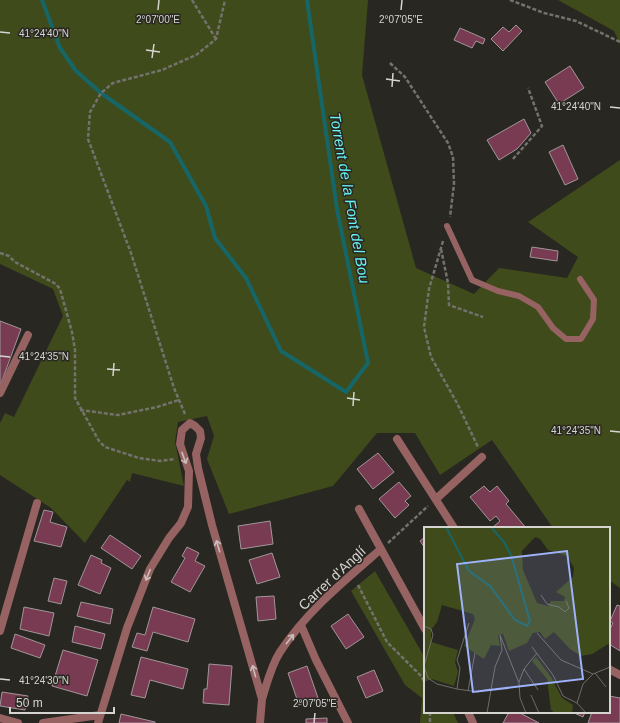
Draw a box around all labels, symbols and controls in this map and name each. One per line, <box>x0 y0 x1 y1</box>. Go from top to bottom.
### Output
text: 2°07'00"E <box>136 14 180 25</box>
text: 2°07'05"E <box>379 14 423 25</box>
text: 41°24'40"N <box>19 28 69 39</box>
text: 41°24'40"N <box>551 101 601 112</box>
water label: Torrent de la Font del Bou <box>327 111 373 285</box>
text: 41°24'35"N <box>19 351 69 362</box>
text: 41°24'35"N <box>551 425 601 436</box>
one-way arrow <box>181 451 189 463</box>
inset map <box>424 527 610 713</box>
one-way arrow <box>214 540 221 553</box>
street label: Carrer d'Anglí <box>295 543 369 613</box>
one-way arrow <box>143 569 151 581</box>
one-way arrow <box>286 634 294 645</box>
one-way arrow <box>250 665 258 678</box>
text: 41°24'30"N <box>19 675 69 686</box>
scale bar <box>10 689 114 715</box>
text: 50 m <box>16 696 43 710</box>
text: 2°07'05"E <box>293 698 337 709</box>

